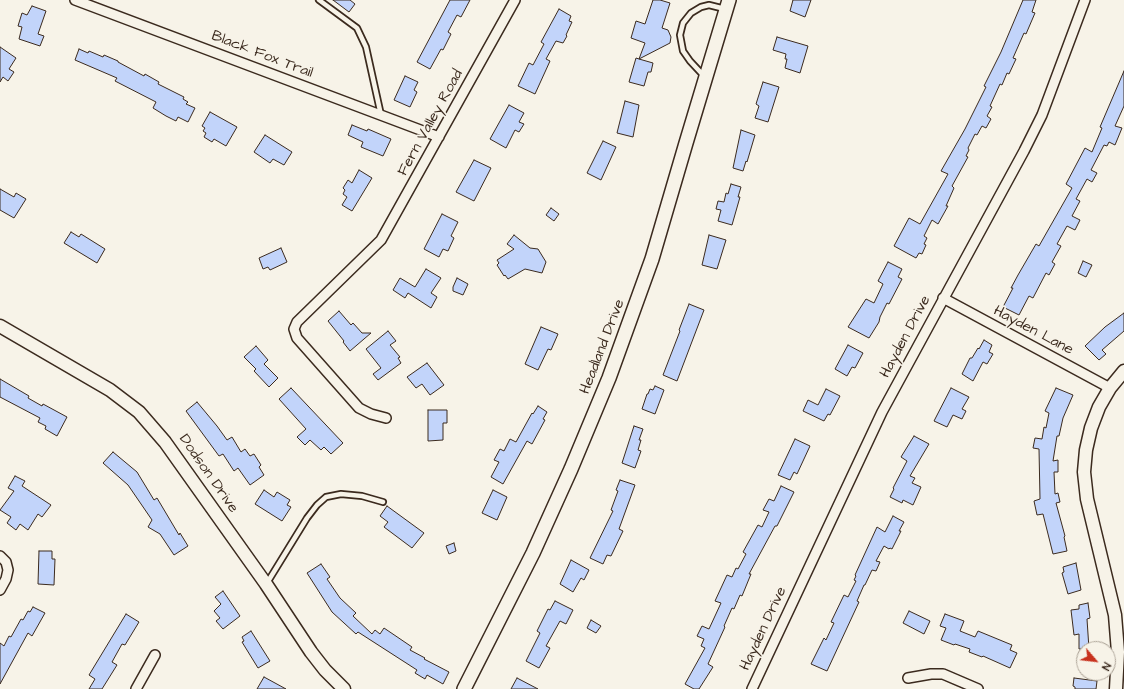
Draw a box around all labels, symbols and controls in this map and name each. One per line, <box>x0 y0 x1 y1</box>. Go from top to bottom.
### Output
street label: Black Fox Trail <box>209 27 315 83</box>
street label: Fern Valley Road <box>394 67 468 179</box>
street label: Hayden Drive <box>877 293 935 381</box>
street label: Headland Drive <box>577 297 629 397</box>
street label: Hayden Lane <box>990 302 1076 360</box>
street label: Dodson Drive <box>174 431 242 517</box>
street label: Hayden Drive <box>737 584 791 674</box>
north arrow <box>1076 641 1116 681</box>
text: N <box>1098 660 1114 673</box>

